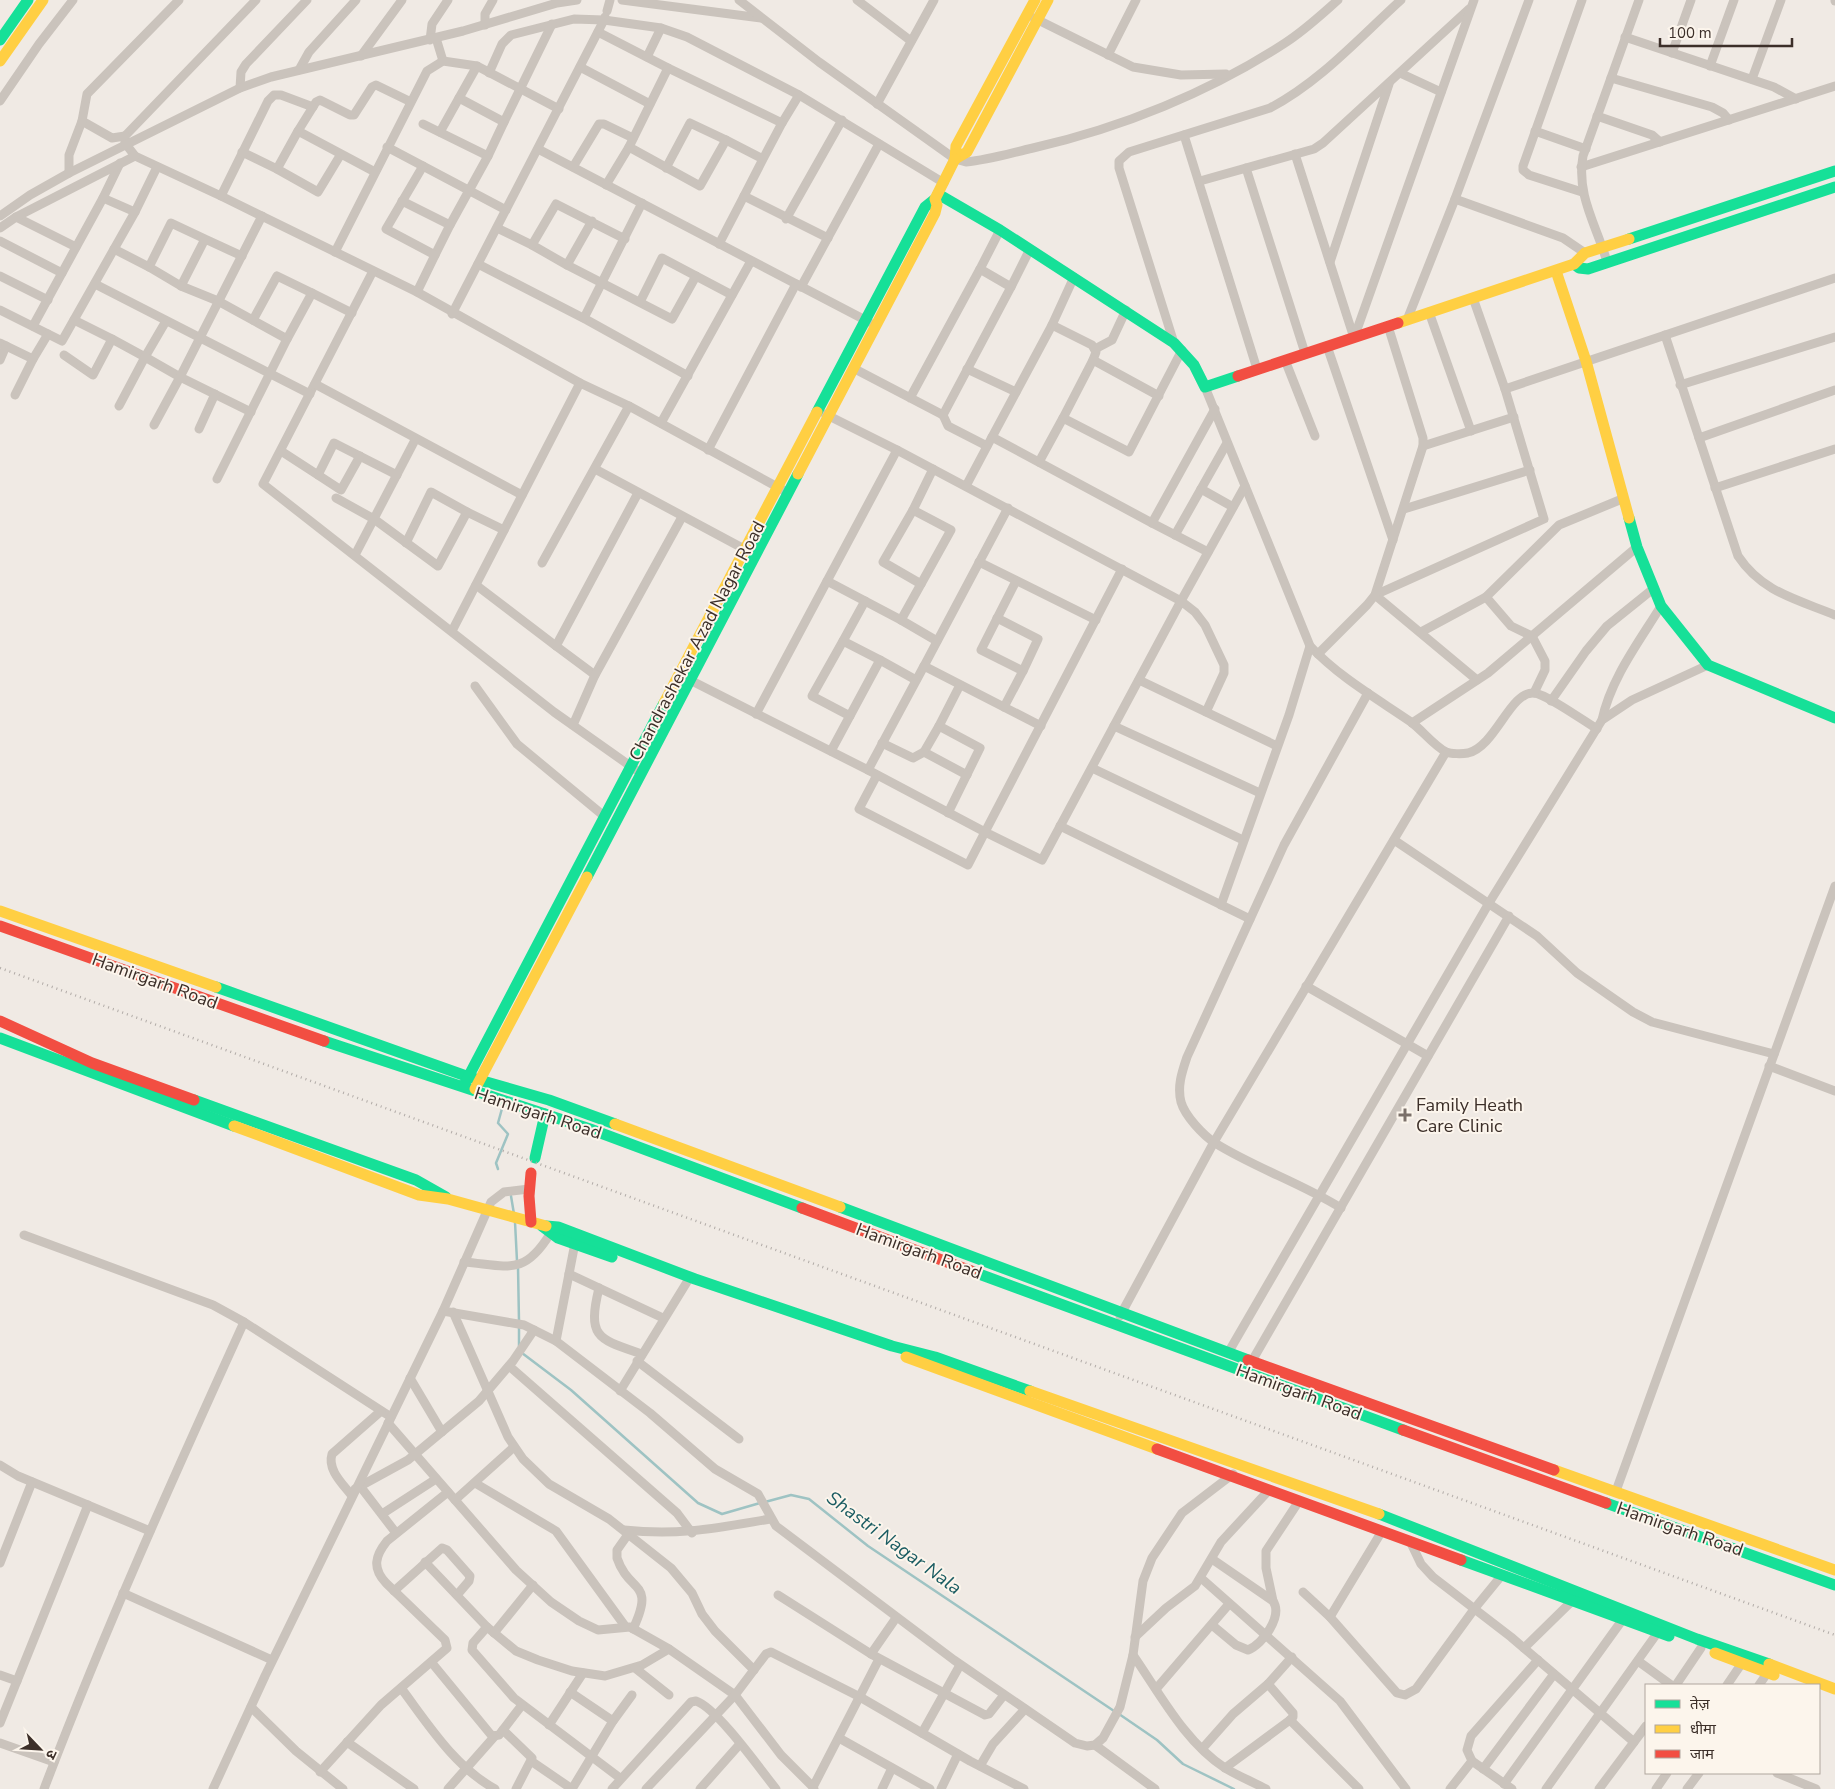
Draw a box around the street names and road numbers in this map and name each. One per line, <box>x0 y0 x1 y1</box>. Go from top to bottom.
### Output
street label: Chandrashekar Azad Nagar Road <box>623 517 771 765</box>
street label: Hamirgarh Road <box>89 947 221 1015</box>
street label: Hamirgarh Road <box>471 1081 605 1145</box>
street label: Hamirgarh Road <box>853 1217 985 1285</box>
street label: Hamirgarh Road <box>1233 1358 1365 1426</box>
street label: Hamirgarh Road <box>1613 1496 1747 1562</box>

